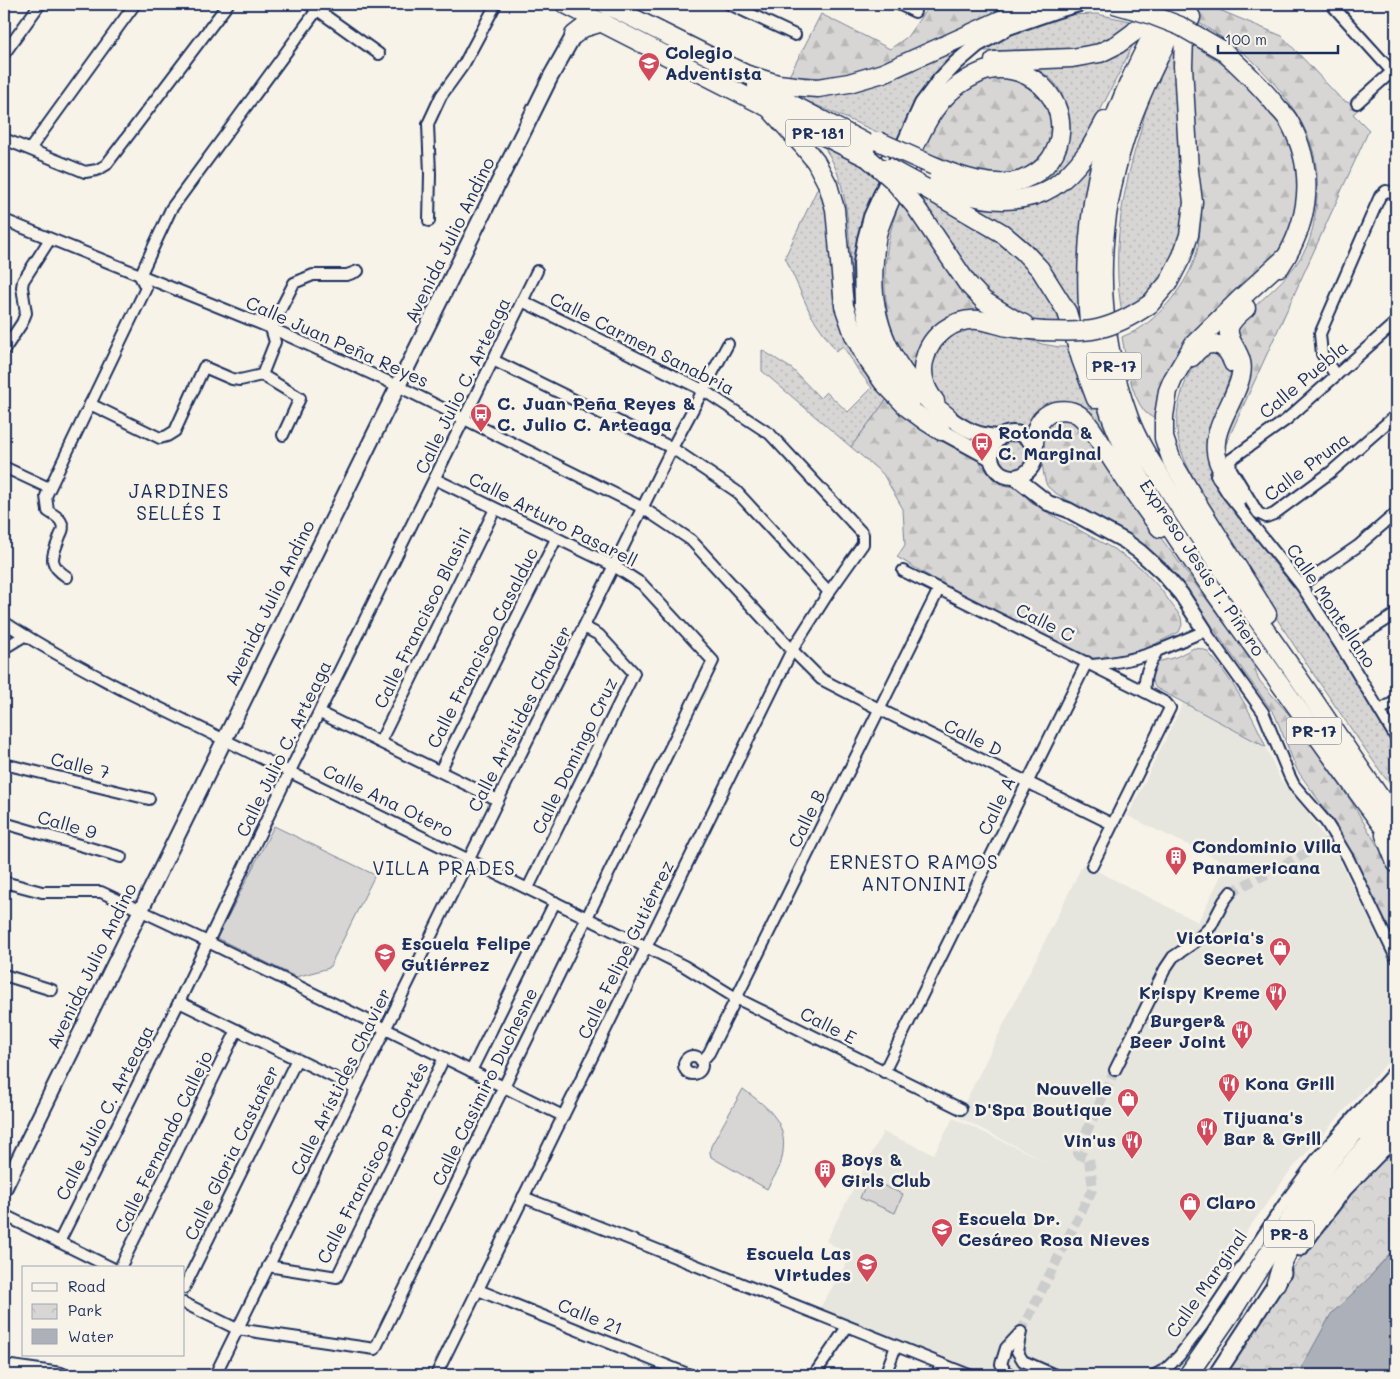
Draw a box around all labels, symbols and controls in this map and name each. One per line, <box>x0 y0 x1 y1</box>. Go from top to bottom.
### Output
scale bar <box>1218 22 1338 54</box>
text: 100 m <box>1225 29 1267 49</box>
place label: Colegio Adventista <box>665 40 762 85</box>
school or university icon: Colegio Adventista <box>637 51 661 82</box>
road number: PR-181 <box>786 120 850 146</box>
street label: Avenida Julio Andino <box>399 153 500 326</box>
street label: Calle Carmen Sanabria <box>546 286 739 400</box>
street label: Calle Juan Peña Reyes <box>242 290 433 392</box>
street label: Calle Julio C. Arteaga <box>409 293 515 478</box>
street label: Calle Puebla <box>1254 335 1353 424</box>
road number: PR-17 <box>1086 352 1142 380</box>
place label: C. Juan Peña Reyes & C. Julio C. Arteaga <box>497 391 696 436</box>
bus stop icon: C. Juan Peña Reyes & C. Julio C. Arteaga <box>469 402 493 433</box>
place label: Rotonda & C. Marginal <box>998 420 1101 465</box>
street label: Calle Pruna <box>1259 426 1354 506</box>
bus stop icon: Rotonda & C. Marginal <box>970 431 994 462</box>
street label: Calle Arturo Pasarell <box>465 466 642 572</box>
street label: Expreso Jesús T. Piñero <box>1135 474 1271 661</box>
district label: JARDINES SELLÉS I <box>129 478 229 525</box>
street label: Avenida Julio Andino <box>219 516 320 689</box>
street label: Calle Francisco Blasini <box>368 523 476 712</box>
street label: Calle Montellano <box>1281 539 1382 673</box>
street label: Calle Francisco Casalduc <box>421 543 543 752</box>
street label: Calle C <box>1012 597 1079 647</box>
street label: Calle Arístides Chavier <box>462 621 577 816</box>
street label: Calle Julio C. Arteaga <box>230 656 336 841</box>
street label: Calle Domingo Cruz <box>526 673 622 838</box>
street label: Calle D <box>940 713 1007 762</box>
road number: PR-17 <box>1286 718 1342 744</box>
street label: Calle 7 <box>48 746 112 784</box>
street label: Calle Ana Otero <box>319 758 458 842</box>
street label: Calle A <box>972 772 1021 839</box>
street label: Calle B <box>782 786 830 851</box>
street label: Calle 9 <box>35 804 100 844</box>
place label: Condominio Villa Panamericana <box>1192 834 1342 879</box>
building icon: Condominio Villa Panamericana <box>1164 845 1188 876</box>
district label: ERNESTO RAMOS ANTONINI <box>829 849 999 896</box>
district label: VILLA PRADES <box>372 855 516 880</box>
street label: Calle Felipe Gutiérrez <box>571 856 679 1043</box>
street label: Avenida Julio Andino <box>41 879 142 1052</box>
place label: Victoria's Secret <box>1176 925 1264 970</box>
place label: Escuela Felipe Gutiérrez <box>401 931 531 976</box>
shop icon: Victoria's Secret <box>1268 936 1292 967</box>
school or university icon: Escuela Felipe Gutiérrez <box>373 942 397 973</box>
place label: Krispy Kreme <box>1139 980 1260 1004</box>
restaurant icon: Krispy Kreme <box>1264 981 1288 1012</box>
street label: Calle Arístides Chavier <box>284 984 396 1179</box>
street label: Calle Casimiro Duchesne <box>426 984 543 1190</box>
street label: Calle E <box>796 1001 861 1049</box>
place label: Burger& Beer Joint <box>1129 1008 1226 1053</box>
restaurant icon: Burger& Beer Joint <box>1230 1019 1254 1050</box>
street label: Calle Julio C. Arteaga <box>49 1021 159 1204</box>
street label: Calle Fernando Callejo <box>108 1046 218 1237</box>
street label: Calle Francisco P. Cortés <box>311 1058 433 1267</box>
street label: Calle Gloria Castañer <box>178 1061 284 1244</box>
place label: Kona Grill <box>1245 1071 1335 1095</box>
restaurant icon: Kona Grill <box>1217 1072 1241 1103</box>
place label: Nouvelle D'Spa Boutique <box>974 1076 1112 1121</box>
shop icon: Nouvelle D'Spa Boutique <box>1116 1087 1140 1118</box>
place label: Tijuana's Bar & Grill <box>1223 1105 1321 1150</box>
restaurant icon: Tijuana's Bar & Grill <box>1195 1116 1219 1147</box>
place label: Vin'us <box>1063 1128 1116 1152</box>
restaurant icon: Vin'us <box>1120 1129 1144 1160</box>
place label: Boys & Girls Club <box>841 1147 931 1192</box>
building icon: Boys & Girls Club <box>813 1158 837 1189</box>
place label: Claro <box>1206 1190 1256 1214</box>
shop icon: Claro <box>1178 1191 1202 1222</box>
place label: Escuela Dr. Cesáreo Rosa Nieves <box>958 1206 1150 1251</box>
school or university icon: Escuela Dr. Cesáreo Rosa Nieves <box>930 1217 954 1248</box>
road number: PR-8 <box>1264 1220 1314 1248</box>
street label: Calle Marginal <box>1160 1225 1252 1342</box>
place label: Escuela Las Virtudes <box>746 1241 851 1286</box>
school or university icon: Escuela Las Virtudes <box>855 1252 879 1283</box>
legend <box>22 1266 185 1356</box>
text: Road <box>68 1276 105 1296</box>
street label: Calle 21 <box>554 1292 626 1340</box>
text: Park <box>68 1300 102 1320</box>
text: Water <box>68 1326 114 1346</box>

